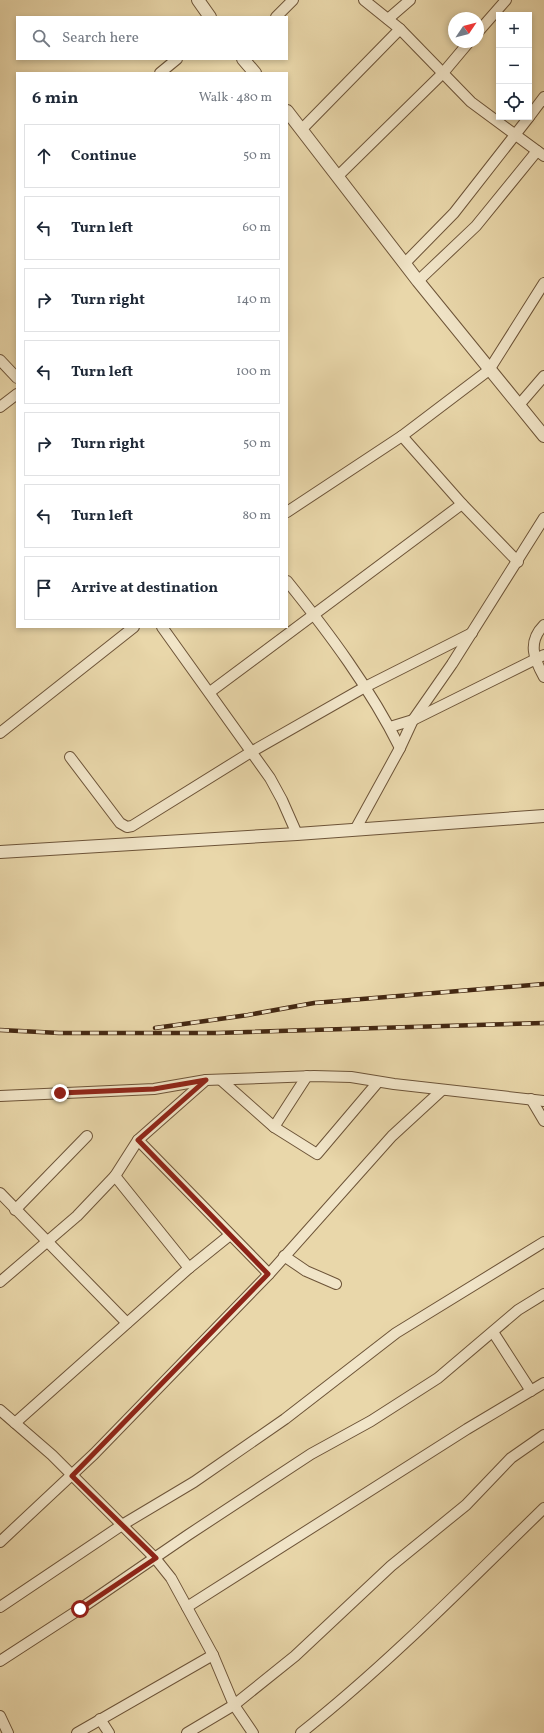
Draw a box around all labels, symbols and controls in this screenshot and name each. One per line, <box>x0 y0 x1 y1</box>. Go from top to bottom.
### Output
north arrow <box>448 12 484 48</box>
map controls <box>496 12 532 120</box>
button: + <box>496 12 532 48</box>
search box <box>16 16 288 60</box>
icon: search <box>30 27 52 49</box>
text: Search here <box>62 28 139 49</box>
button: − <box>496 48 532 84</box>
button: locate <box>496 84 532 120</box>
text: 6 min <box>32 87 78 110</box>
text: Walk · 480 m <box>199 89 272 107</box>
icon: ahead <box>33 145 55 167</box>
text: Continue <box>71 146 136 167</box>
text: 50 m <box>243 147 271 165</box>
icon: left <box>33 217 55 239</box>
text: Turn left <box>71 218 133 239</box>
text: 60 m <box>243 219 271 237</box>
icon: right <box>33 289 55 311</box>
text: Turn right <box>71 290 145 311</box>
text: 140 m <box>237 291 271 309</box>
icon: left <box>33 361 55 383</box>
text: Turn left <box>71 362 133 383</box>
text: 100 m <box>236 363 271 381</box>
icon: right <box>33 433 55 455</box>
text: Turn right <box>71 434 145 455</box>
text: 50 m <box>243 435 271 453</box>
icon: left <box>33 505 55 527</box>
text: Turn left <box>71 506 133 527</box>
text: 80 m <box>242 507 271 525</box>
icon: arrive <box>33 577 55 599</box>
text: Arrive at destination <box>71 578 218 599</box>
route end <box>51 1084 69 1102</box>
route start <box>71 1600 89 1618</box>

